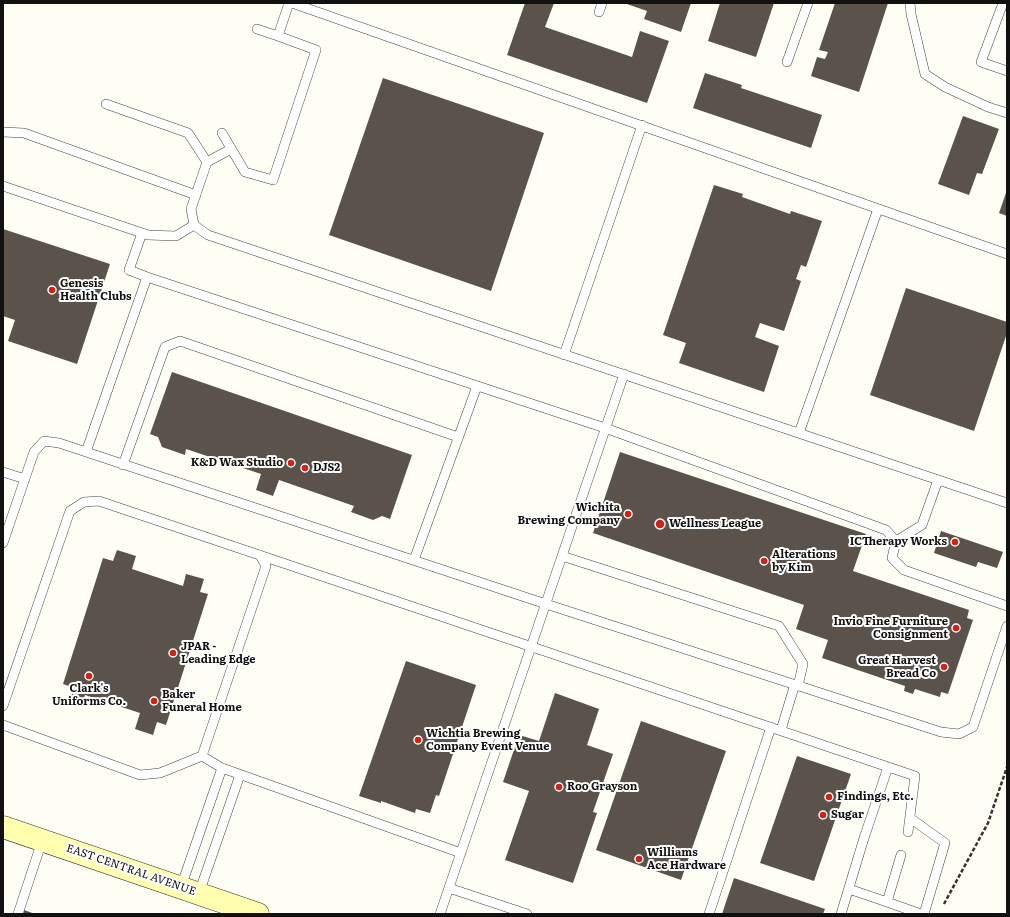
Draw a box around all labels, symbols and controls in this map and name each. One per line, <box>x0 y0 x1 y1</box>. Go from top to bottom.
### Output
place label: Genesis Health Clubs <box>60 277 132 303</box>
marker: Genesis Health Clubs <box>47 285 57 295</box>
place label: K&D Wax Studio <box>191 456 283 470</box>
marker: K&D Wax Studio <box>286 458 296 468</box>
place label: DJS2 <box>313 461 340 475</box>
marker: DJS2 <box>300 463 310 473</box>
place label: Wichita Brewing Company <box>517 501 620 527</box>
marker: Wichita Brewing Company <box>623 509 633 519</box>
place label: Wellness League <box>669 517 761 531</box>
marker: Wellness League <box>654 518 666 530</box>
place label: ICTherapy Works <box>850 535 947 549</box>
marker: ICTherapy Works <box>950 537 960 547</box>
place label: Alterations by Kim <box>772 548 836 574</box>
marker: Alterations by Kim <box>759 556 769 566</box>
place label: Invio Fine Furniture Consignment <box>833 615 948 641</box>
marker: Invio Fine Furniture Consignment <box>951 623 961 633</box>
place label: JPAR - Leading Edge <box>181 640 256 666</box>
marker: JPAR - Leading Edge <box>168 648 178 658</box>
place label: Great Harvest Bread Co <box>858 654 936 680</box>
marker: Great Harvest Bread Co <box>939 662 949 672</box>
marker: Clark's Uniforms Co. <box>84 671 94 681</box>
place label: Clark's Uniforms Co. <box>52 682 126 708</box>
place label: Baker Funeral Home <box>162 688 242 714</box>
marker: Baker Funeral Home <box>149 696 159 706</box>
place label: Wichtia Brewing Company Event Venue <box>426 727 549 753</box>
marker: Wichtia Brewing Company Event Venue <box>413 735 423 745</box>
place label: Roo Grayson <box>567 780 637 794</box>
marker: Roo Grayson <box>554 782 564 792</box>
place label: Findings, Etc. <box>837 790 914 804</box>
marker: Findings, Etc. <box>824 792 834 802</box>
place label: Sugar <box>831 808 864 822</box>
marker: Sugar <box>818 810 828 820</box>
street label: EAST CENTRAL AVENUE <box>64 842 198 898</box>
place label: Williams Ace Hardware <box>647 846 726 872</box>
marker: Williams Ace Hardware <box>634 854 644 864</box>

